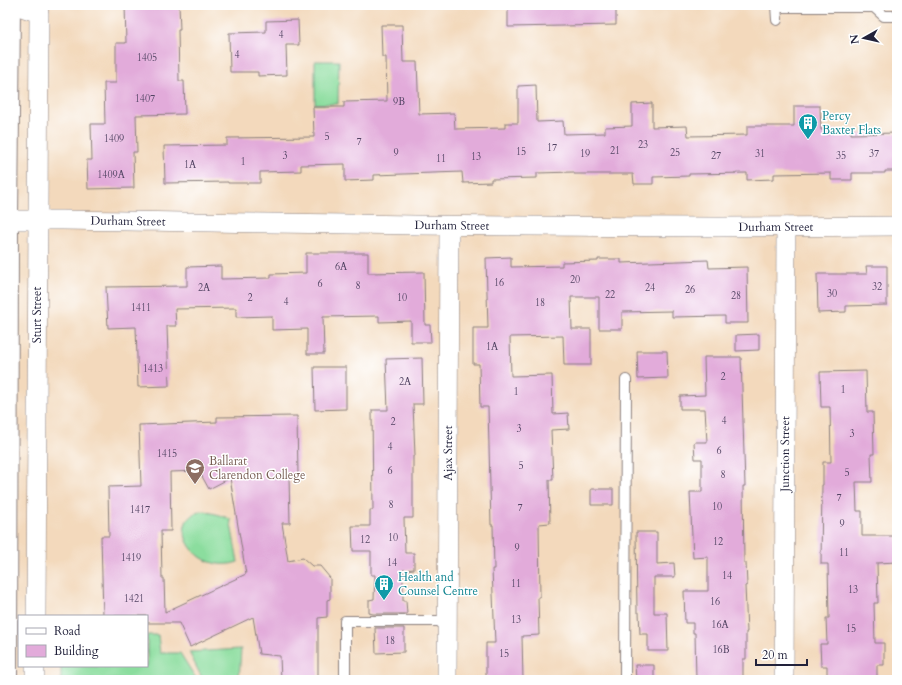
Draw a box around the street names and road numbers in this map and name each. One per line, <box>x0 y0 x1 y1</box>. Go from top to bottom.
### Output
street label: Durham Street <box>91 212 166 230</box>
street label: Durham Street <box>415 217 490 234</box>
street label: Durham Street <box>739 219 814 235</box>
street label: Sturt Street <box>29 286 45 343</box>
street label: Junction Street <box>777 416 793 494</box>
street label: Ajax Street <box>440 425 456 481</box>

